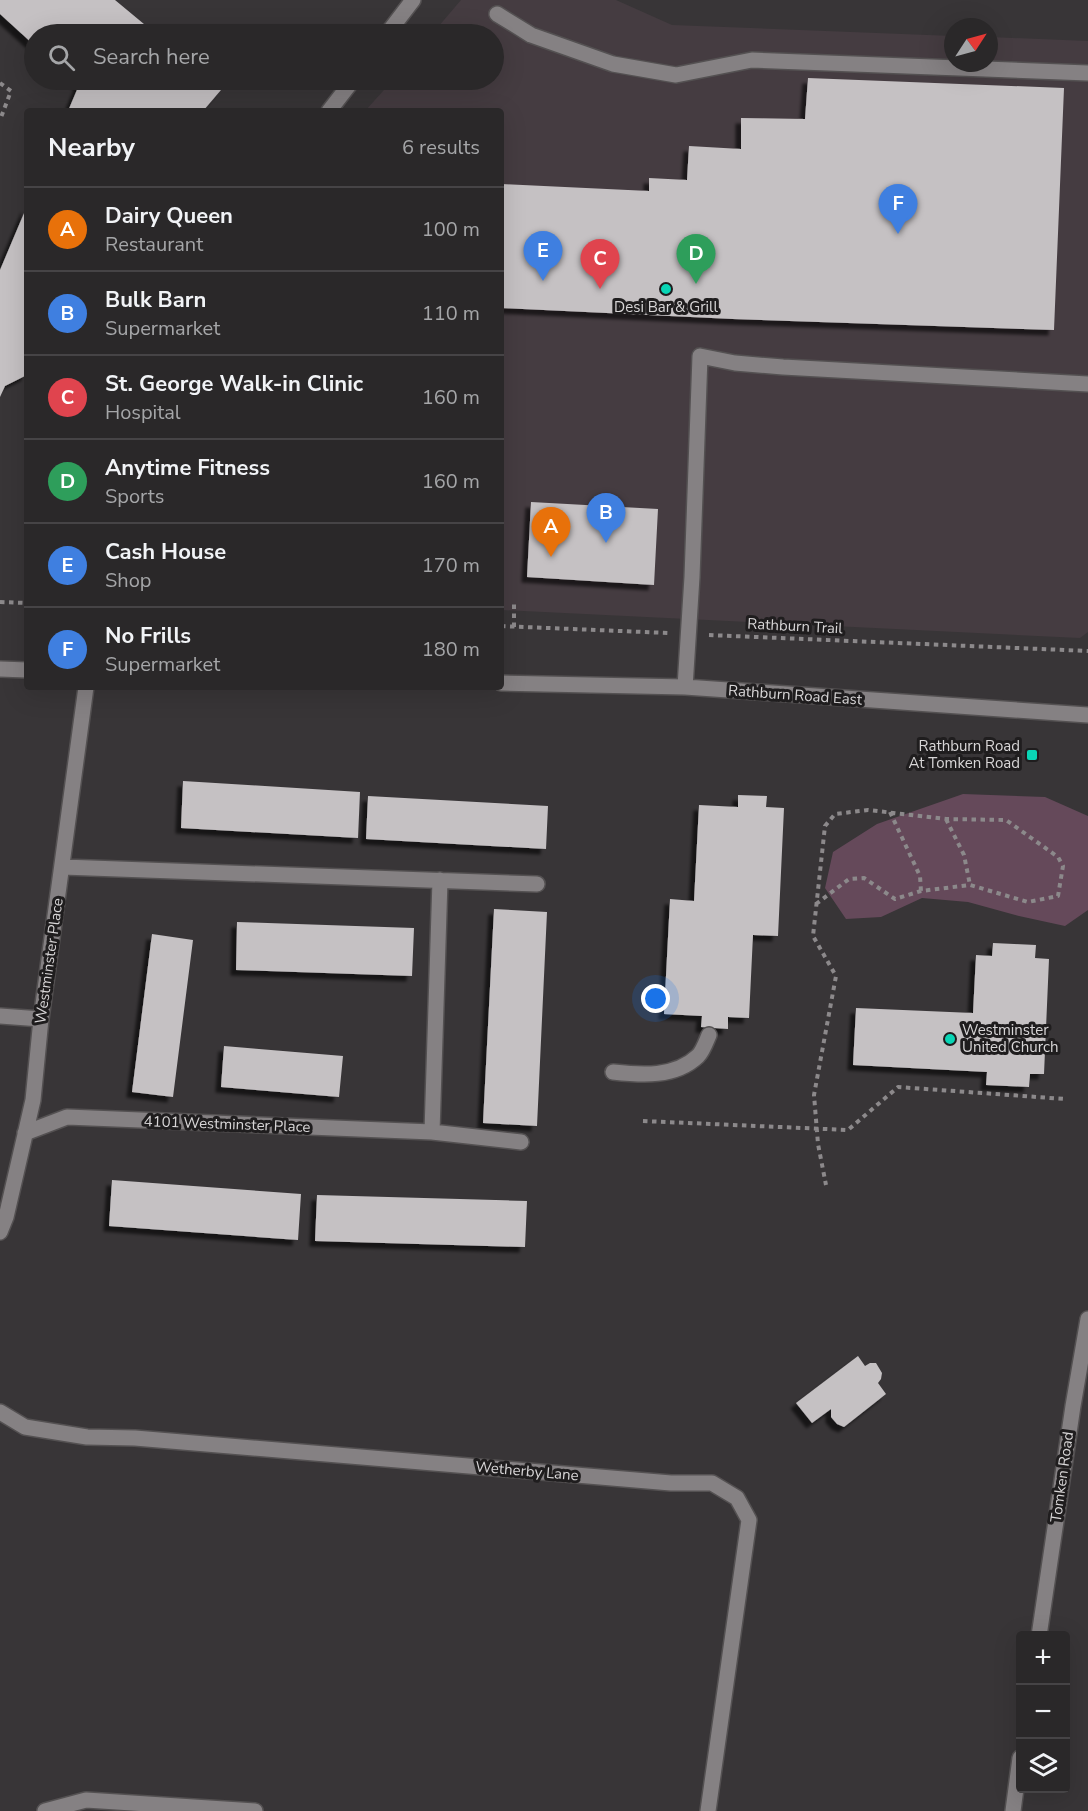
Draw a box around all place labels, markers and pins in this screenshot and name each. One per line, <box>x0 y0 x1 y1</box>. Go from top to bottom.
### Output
pin: F <box>878 184 918 234</box>
pin: E <box>524 232 562 281</box>
pin: D <box>676 234 716 284</box>
pin: C <box>580 240 620 289</box>
marker: Desi Bar & Grill <box>659 282 673 296</box>
place label: Desi Bar & Grill <box>614 297 718 317</box>
pin: B <box>586 494 626 543</box>
pin: A <box>532 508 570 557</box>
place label: Rathburn Road At Tomken Road <box>909 736 1020 773</box>
marker: Rathburn Road At Tomken Road <box>1025 748 1039 762</box>
place label: Westminster United Church <box>962 1020 1058 1057</box>
marker: Westminster United Church <box>943 1032 957 1046</box>

